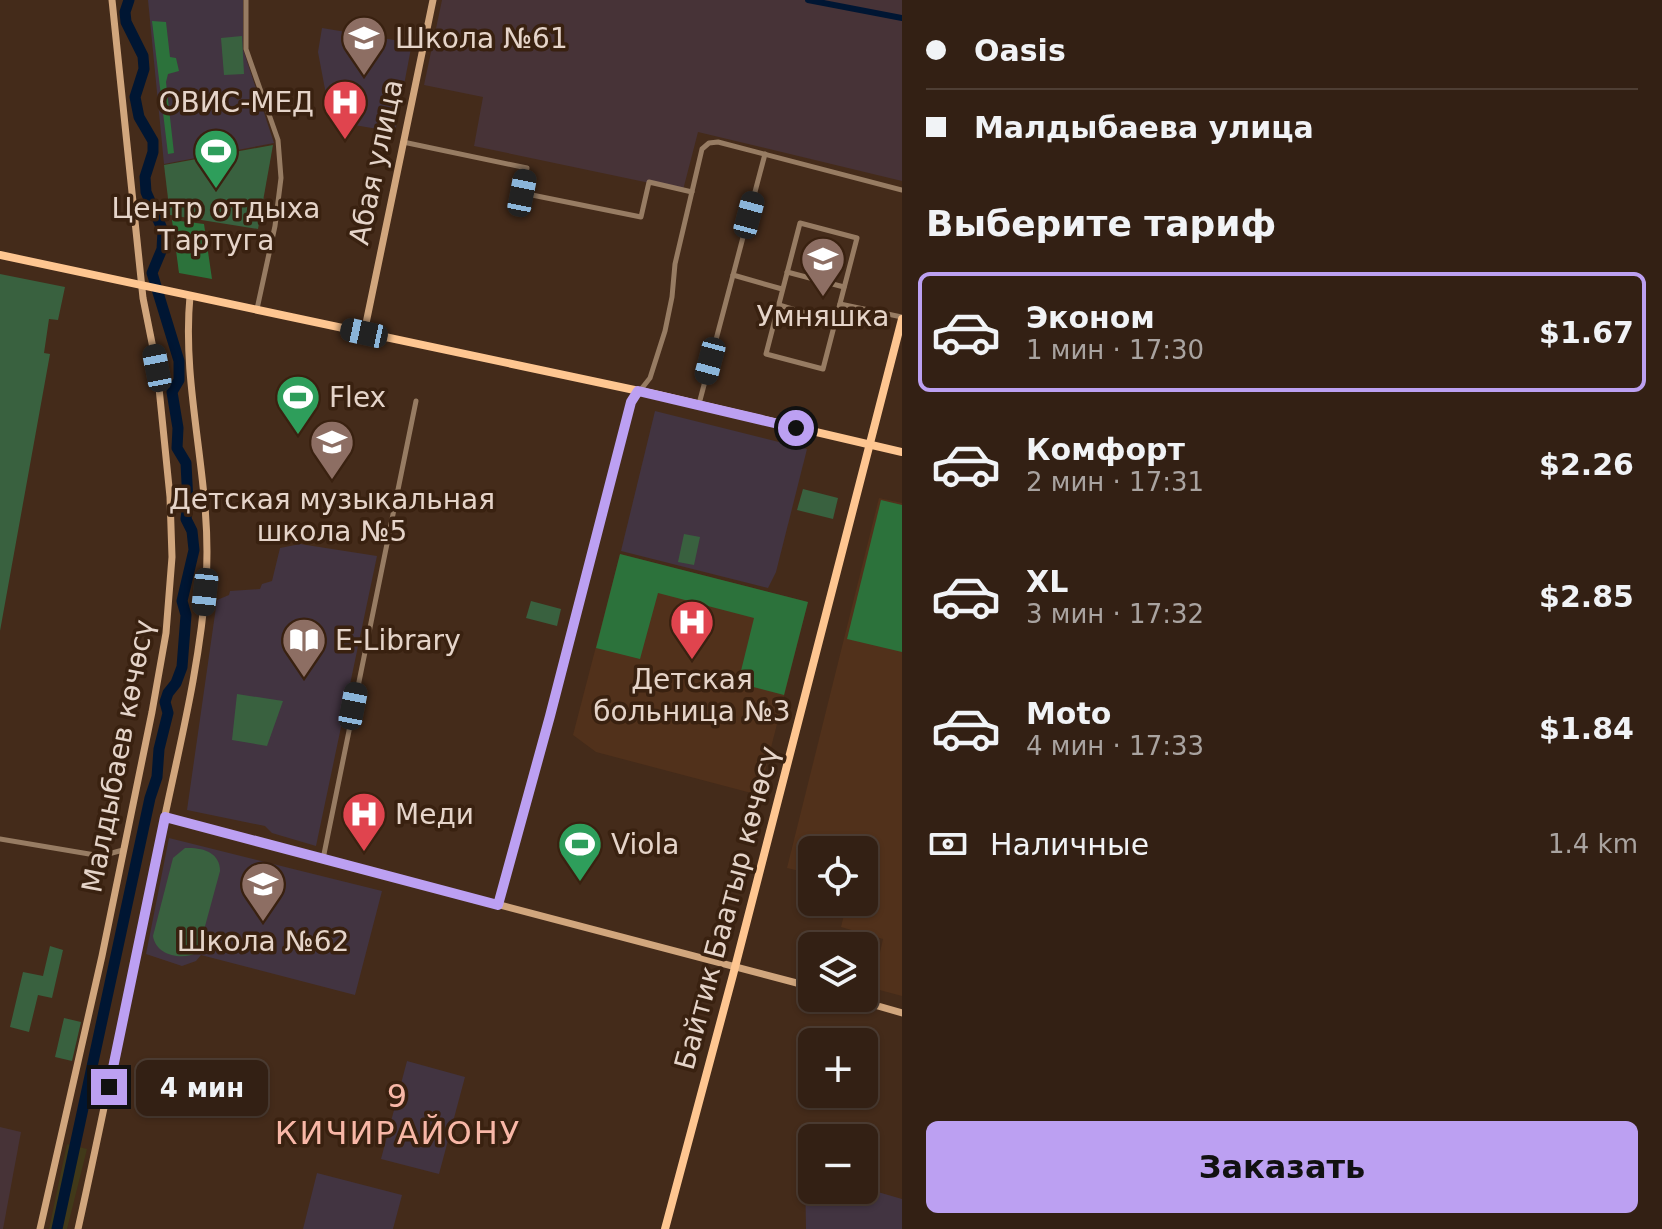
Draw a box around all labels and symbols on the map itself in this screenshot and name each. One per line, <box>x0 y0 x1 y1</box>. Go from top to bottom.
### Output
school or university icon: Школа №61 <box>340 14 388 77</box>
place label: Школа №61 <box>395 22 568 55</box>
street label: Абая улица <box>342 76 410 248</box>
hospital icon: ОВИС-МЕД <box>321 78 369 141</box>
place label: ОВИС-МЕД <box>158 86 314 119</box>
sports icon: Центр отдыха Тартуга <box>192 127 240 190</box>
car <box>506 167 538 219</box>
car <box>731 189 767 241</box>
place label: Центр отдыха Тартуга <box>112 192 320 257</box>
school or university icon: Умняшка <box>799 235 847 298</box>
place label: Умняшка <box>756 300 890 333</box>
car <box>338 316 390 350</box>
car <box>692 335 728 387</box>
car <box>141 342 173 394</box>
sports icon: Flex <box>274 373 322 436</box>
place label: Flex <box>329 381 386 414</box>
route start <box>778 410 814 446</box>
school or university icon: Детская музыкальная школа №5 <box>308 418 356 481</box>
place label: Детская музыкальная школа №5 <box>169 483 495 548</box>
car <box>191 567 219 617</box>
hospital icon: Детская больница №3 <box>668 598 716 661</box>
library icon: E-Library <box>280 616 328 679</box>
street label: Малдыбаев көчөсү <box>75 617 161 895</box>
place label: E-Library <box>335 624 461 657</box>
place label: Детская больница №3 <box>593 663 791 728</box>
car <box>337 680 369 732</box>
street label: Байтик Баатыр көчөсү <box>668 743 786 1073</box>
hospital icon: Меди <box>340 790 388 853</box>
place label: Меди <box>395 798 474 831</box>
sports icon: Viola <box>556 820 604 883</box>
place label: Viola <box>611 828 679 861</box>
school or university icon: Школа №62 <box>239 860 287 923</box>
place label: Школа №62 <box>177 925 349 958</box>
callout: 4 мин <box>137 1059 269 1115</box>
route end <box>91 1069 127 1105</box>
district label: 9 КИЧИРАЙОНУ <box>275 1077 521 1152</box>

